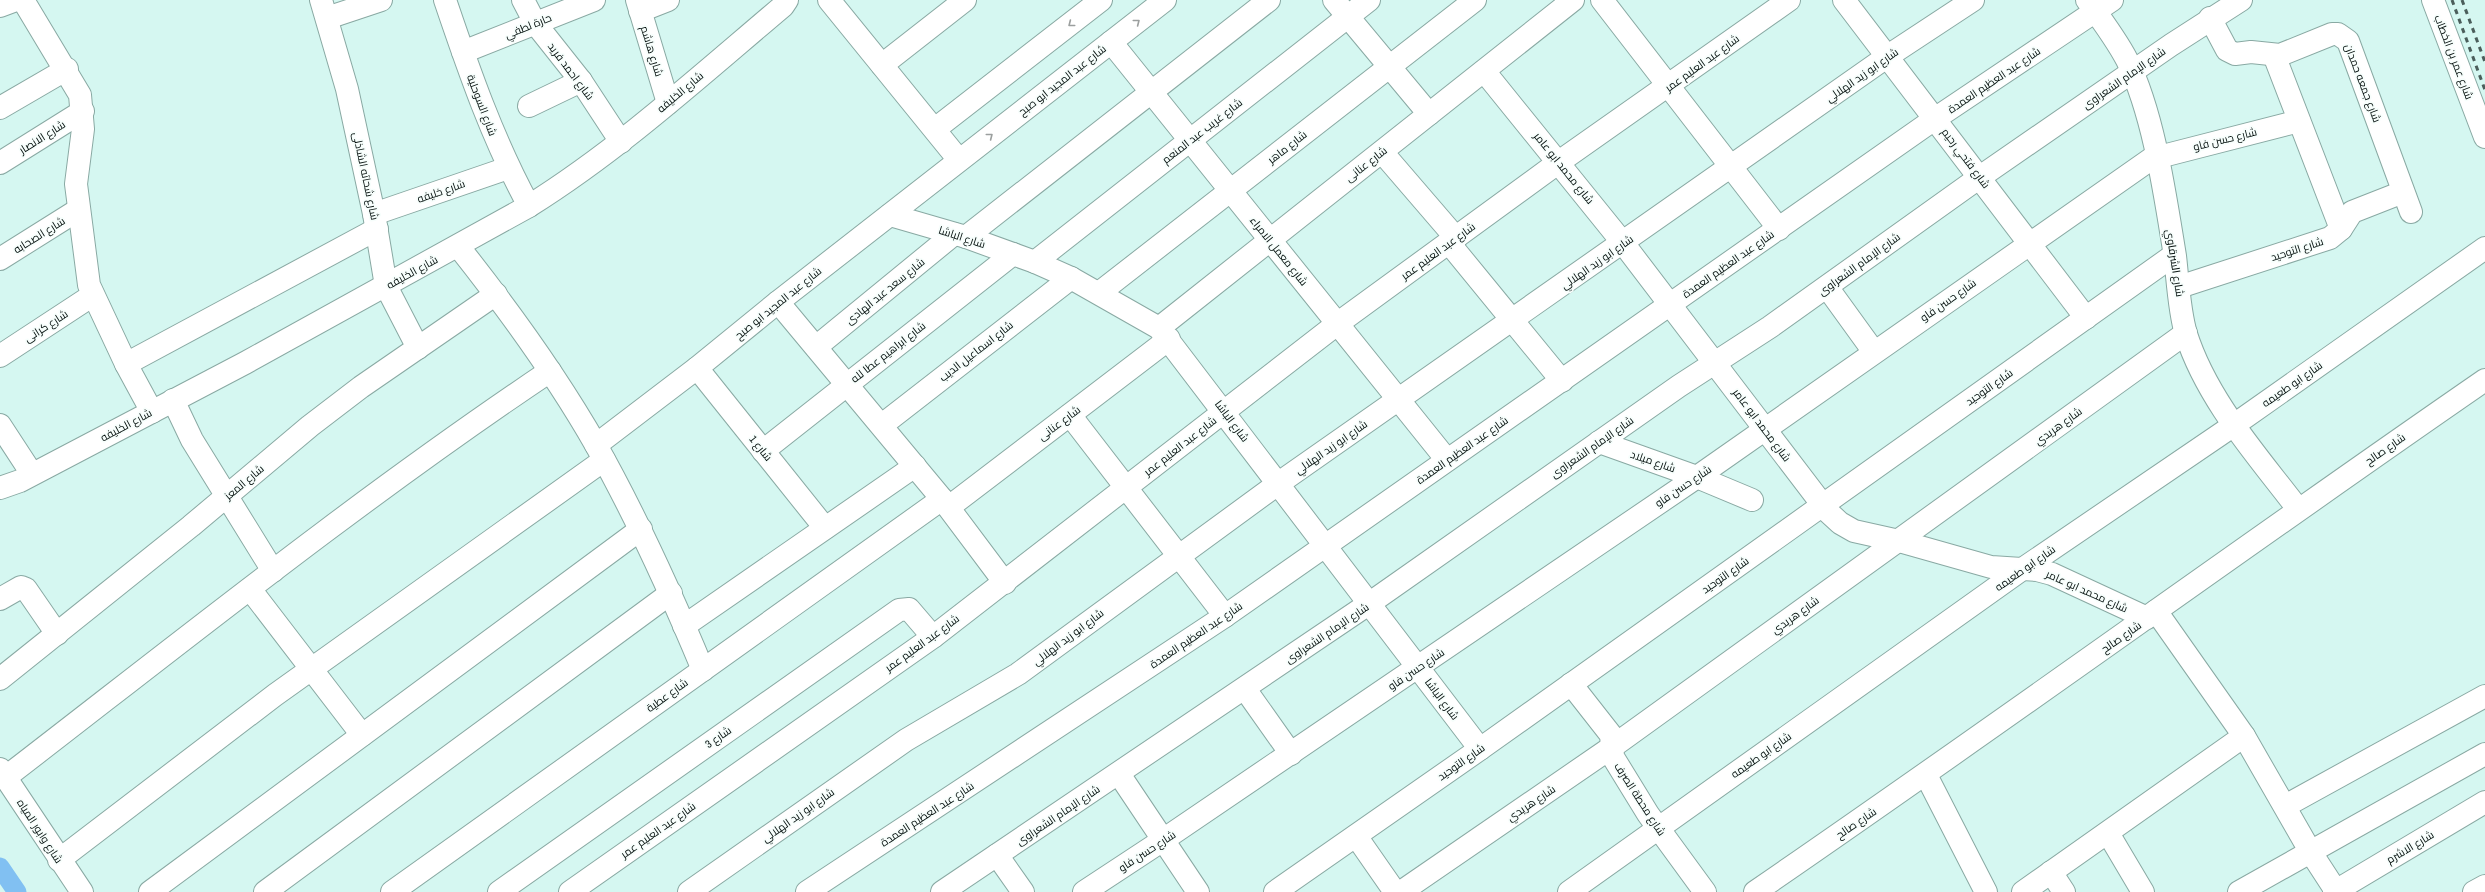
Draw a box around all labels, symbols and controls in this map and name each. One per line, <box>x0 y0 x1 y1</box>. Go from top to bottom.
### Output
street label: حارة لطفي <box>503 10 554 44</box>
street label: شارع عمر بن الخطاب <box>2430 13 2477 102</box>
one-way arrow <box>1068 19 1075 26</box>
one-way arrow <box>1133 19 1140 26</box>
street label: شارع هاشم <box>637 24 666 78</box>
street label: شارع عبد العليم عمر <box>1661 31 1743 96</box>
street label: شارع احمد فريد <box>544 39 597 103</box>
street label: شارع عبد المجيد ابو صبح <box>1015 41 1109 119</box>
street label: شارع جمعه حمدان <box>2341 42 2384 125</box>
street label: شارع عبد العظيم العمدة <box>1945 44 2044 117</box>
street label: شارع الإمام الشعراوى <box>2080 44 2169 113</box>
street label: شارع ابو زيد الهلالي <box>1823 45 1902 107</box>
street label: شارع الخليفه <box>654 68 707 116</box>
street label: شارع السوحلية <box>463 72 500 138</box>
street label: شارع غريب عبد المنعم <box>1159 95 1246 167</box>
street label: شارع الانصار <box>15 117 68 158</box>
street label: شارع حسن فاو <box>2192 124 2259 155</box>
street label: شارع فتحي رحيم <box>1937 125 1993 192</box>
street label: شارع ماهر <box>1264 127 1310 168</box>
street label: شارع محمد ابو عامر <box>1529 129 1597 207</box>
street label: شارع شحاته الشاذلى <box>349 131 382 222</box>
one-way arrow <box>986 134 993 141</box>
street label: شارع عنانى <box>1342 143 1390 186</box>
street label: شارع خليفه <box>415 176 467 207</box>
street label: شارع الصحابه <box>11 214 68 257</box>
street label: شارع معمل الامراء <box>1246 214 1311 289</box>
street label: شارع عبد العليم عمر <box>1397 219 1479 284</box>
street label: شارع الباشا <box>936 223 987 252</box>
street label: شارع عبد العظيم العمدة <box>1679 227 1777 302</box>
street label: شارع الشرقاوي <box>2161 228 2187 298</box>
street label: شارع الإمام الشعراوى <box>1815 230 1903 299</box>
street label: شارع ابو زيد الهلالي <box>1558 232 1637 294</box>
street label: شارع التوحيد <box>2269 234 2325 265</box>
street label: شارع الخليفه <box>384 252 441 293</box>
street label: شارع سعد عبد الهادى <box>842 255 928 328</box>
street label: شارع عبد المجيد ابو صبح <box>732 264 825 343</box>
street label: شارع حسن فاو <box>1917 276 1979 325</box>
street label: شارع كرانى <box>21 307 71 346</box>
street label: شارع ابراهيم عطا لله <box>848 318 929 386</box>
street label: شارع اسماعيل الديب <box>936 318 1016 385</box>
street label: شارع ابو طعيمه <box>2259 358 2326 411</box>
street label: شارع التوحيد <box>1963 366 2016 409</box>
street label: شارع محمد ابو عامر <box>1728 385 1794 465</box>
street label: شارع الباشا <box>1211 397 1252 445</box>
street label: شارع عنانى <box>1035 403 1084 444</box>
street label: شارع هريدي <box>2031 404 2086 450</box>
street label: شارع الخليفه <box>98 406 155 445</box>
street label: شارع عبد العليم عمر <box>1140 413 1220 480</box>
street label: شارع عبد العظيم العمدة <box>1413 413 1511 488</box>
street label: شارع الإمام الشعراوى <box>1548 413 1637 482</box>
street label: شارع ابو زيد الهلالي <box>1292 417 1371 479</box>
street label: شارع صالح <box>2362 430 2408 469</box>
street label: شارع 1 <box>746 432 776 464</box>
street label: شارع ميلاد <box>1628 447 1677 476</box>
street label: شارع المعز <box>221 461 267 504</box>
street label: شارع حسن فاو <box>1652 462 1715 511</box>
street label: شارع ابو طعيمه <box>1992 542 2059 595</box>
street label: شارع التوحيد <box>1699 554 1752 597</box>
street label: شارع محمد ابو عامر <box>2043 566 2130 616</box>
street label: شارع هريدي <box>1768 593 1823 639</box>
street label: شارع عبد العظيم العمدة <box>1147 599 1246 672</box>
street label: شارع الإمام الشعراوى <box>1282 600 1372 667</box>
street label: شارع ابو زيد الهلالي <box>1030 606 1108 670</box>
street label: شارع عبد العليم عمر <box>881 611 963 676</box>
street label: شارع صالح <box>2098 618 2144 657</box>
street label: شارع حسن فاو <box>1385 645 1448 694</box>
street label: شارع عطية <box>643 675 691 716</box>
street label: شارع الباشا <box>1421 675 1462 723</box>
street label: شارع 3 <box>702 723 734 752</box>
street label: شارع ابو طعيمه <box>1728 729 1795 782</box>
street label: شارع التوحيد <box>1435 741 1488 784</box>
street label: شارع محطة الصرف <box>1610 760 1669 839</box>
street label: شارع عبد العظيم العمدة <box>878 778 977 850</box>
street label: شارع الإمام الشعراوى <box>1013 782 1103 849</box>
street label: شارع هريدي <box>1504 782 1559 826</box>
street label: شارع ابو زيد الهلالي <box>759 785 838 847</box>
street label: شارع وابور المياه <box>13 796 66 866</box>
street label: شارع عبد العليم عمر <box>617 799 699 863</box>
street label: شارع صالح <box>1833 804 1880 842</box>
street label: شارع حسن فاو <box>1116 827 1179 875</box>
street label: شارع الاشرم <box>2384 827 2437 867</box>

